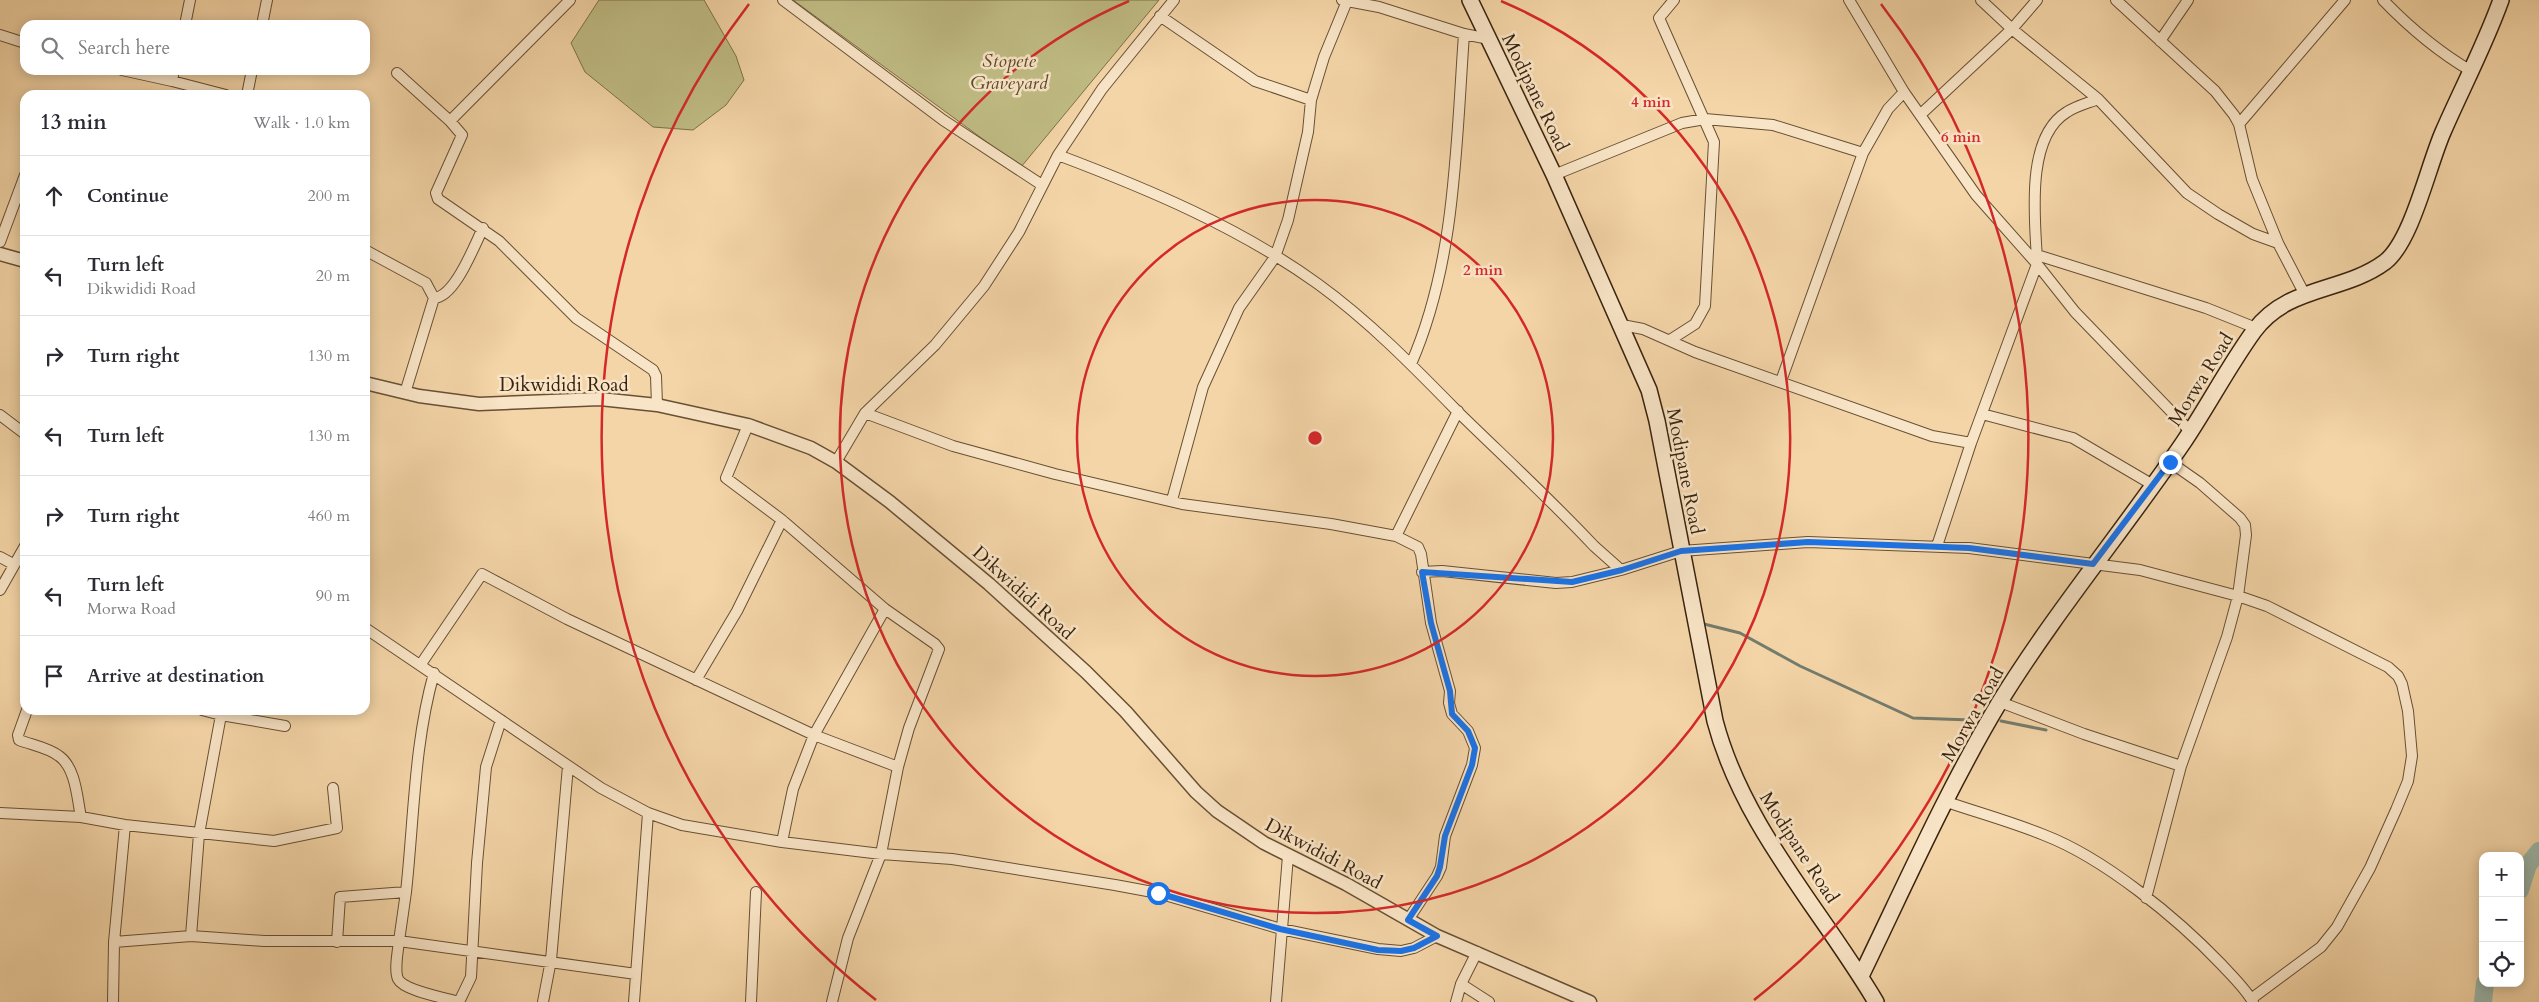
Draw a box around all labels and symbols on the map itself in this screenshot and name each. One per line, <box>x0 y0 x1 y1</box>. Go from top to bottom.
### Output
street label: Modipane Road <box>1495 29 1575 156</box>
park label: Stopete Graveyard <box>970 48 1049 96</box>
text: 4 min <box>1631 92 1671 112</box>
text: 6 min <box>1941 127 1981 147</box>
text: 2 min <box>1463 260 1503 280</box>
street label: Morwa Road <box>2162 328 2240 431</box>
street label: Dikwididi Road <box>499 372 629 398</box>
street label: Modipane Road <box>1660 406 1710 537</box>
centre of rings <box>1306 429 1324 447</box>
route end <box>2159 451 2182 474</box>
street label: Dikwididi Road <box>967 540 1080 646</box>
street label: Morwa Road <box>1935 662 2010 767</box>
street label: Modipane Road <box>1753 787 1845 908</box>
street label: Dikwididi Road <box>1260 812 1387 896</box>
route start <box>1147 882 1170 905</box>

